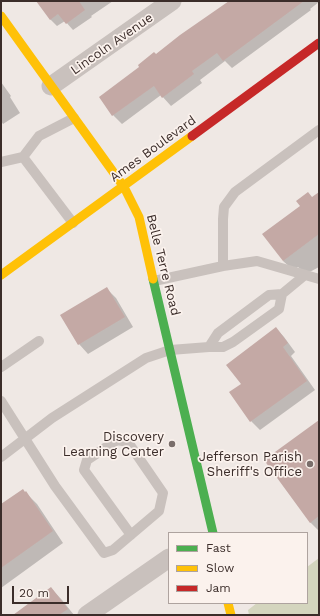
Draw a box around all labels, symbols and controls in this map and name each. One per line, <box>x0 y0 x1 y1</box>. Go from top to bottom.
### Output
street label: Lincoln Avenue <box>68 10 156 78</box>
street label: Ames Boulevard <box>107 113 199 185</box>
street label: Belle Terre Road <box>143 213 183 317</box>
place label: Discovery Learning Center <box>63 429 164 460</box>
marker: Discovery Learning Center <box>167 439 177 449</box>
place label: Jefferson Parish Sheriff's Office <box>199 449 302 480</box>
marker: Jefferson Parish Sheriff's Office <box>305 459 315 469</box>
legend <box>168 532 308 604</box>
text: Fast <box>206 541 231 555</box>
text: Slow <box>206 561 234 575</box>
scale bar <box>14 578 71 604</box>
text: Jam <box>206 581 231 595</box>
text: 20 m <box>19 586 49 600</box>

